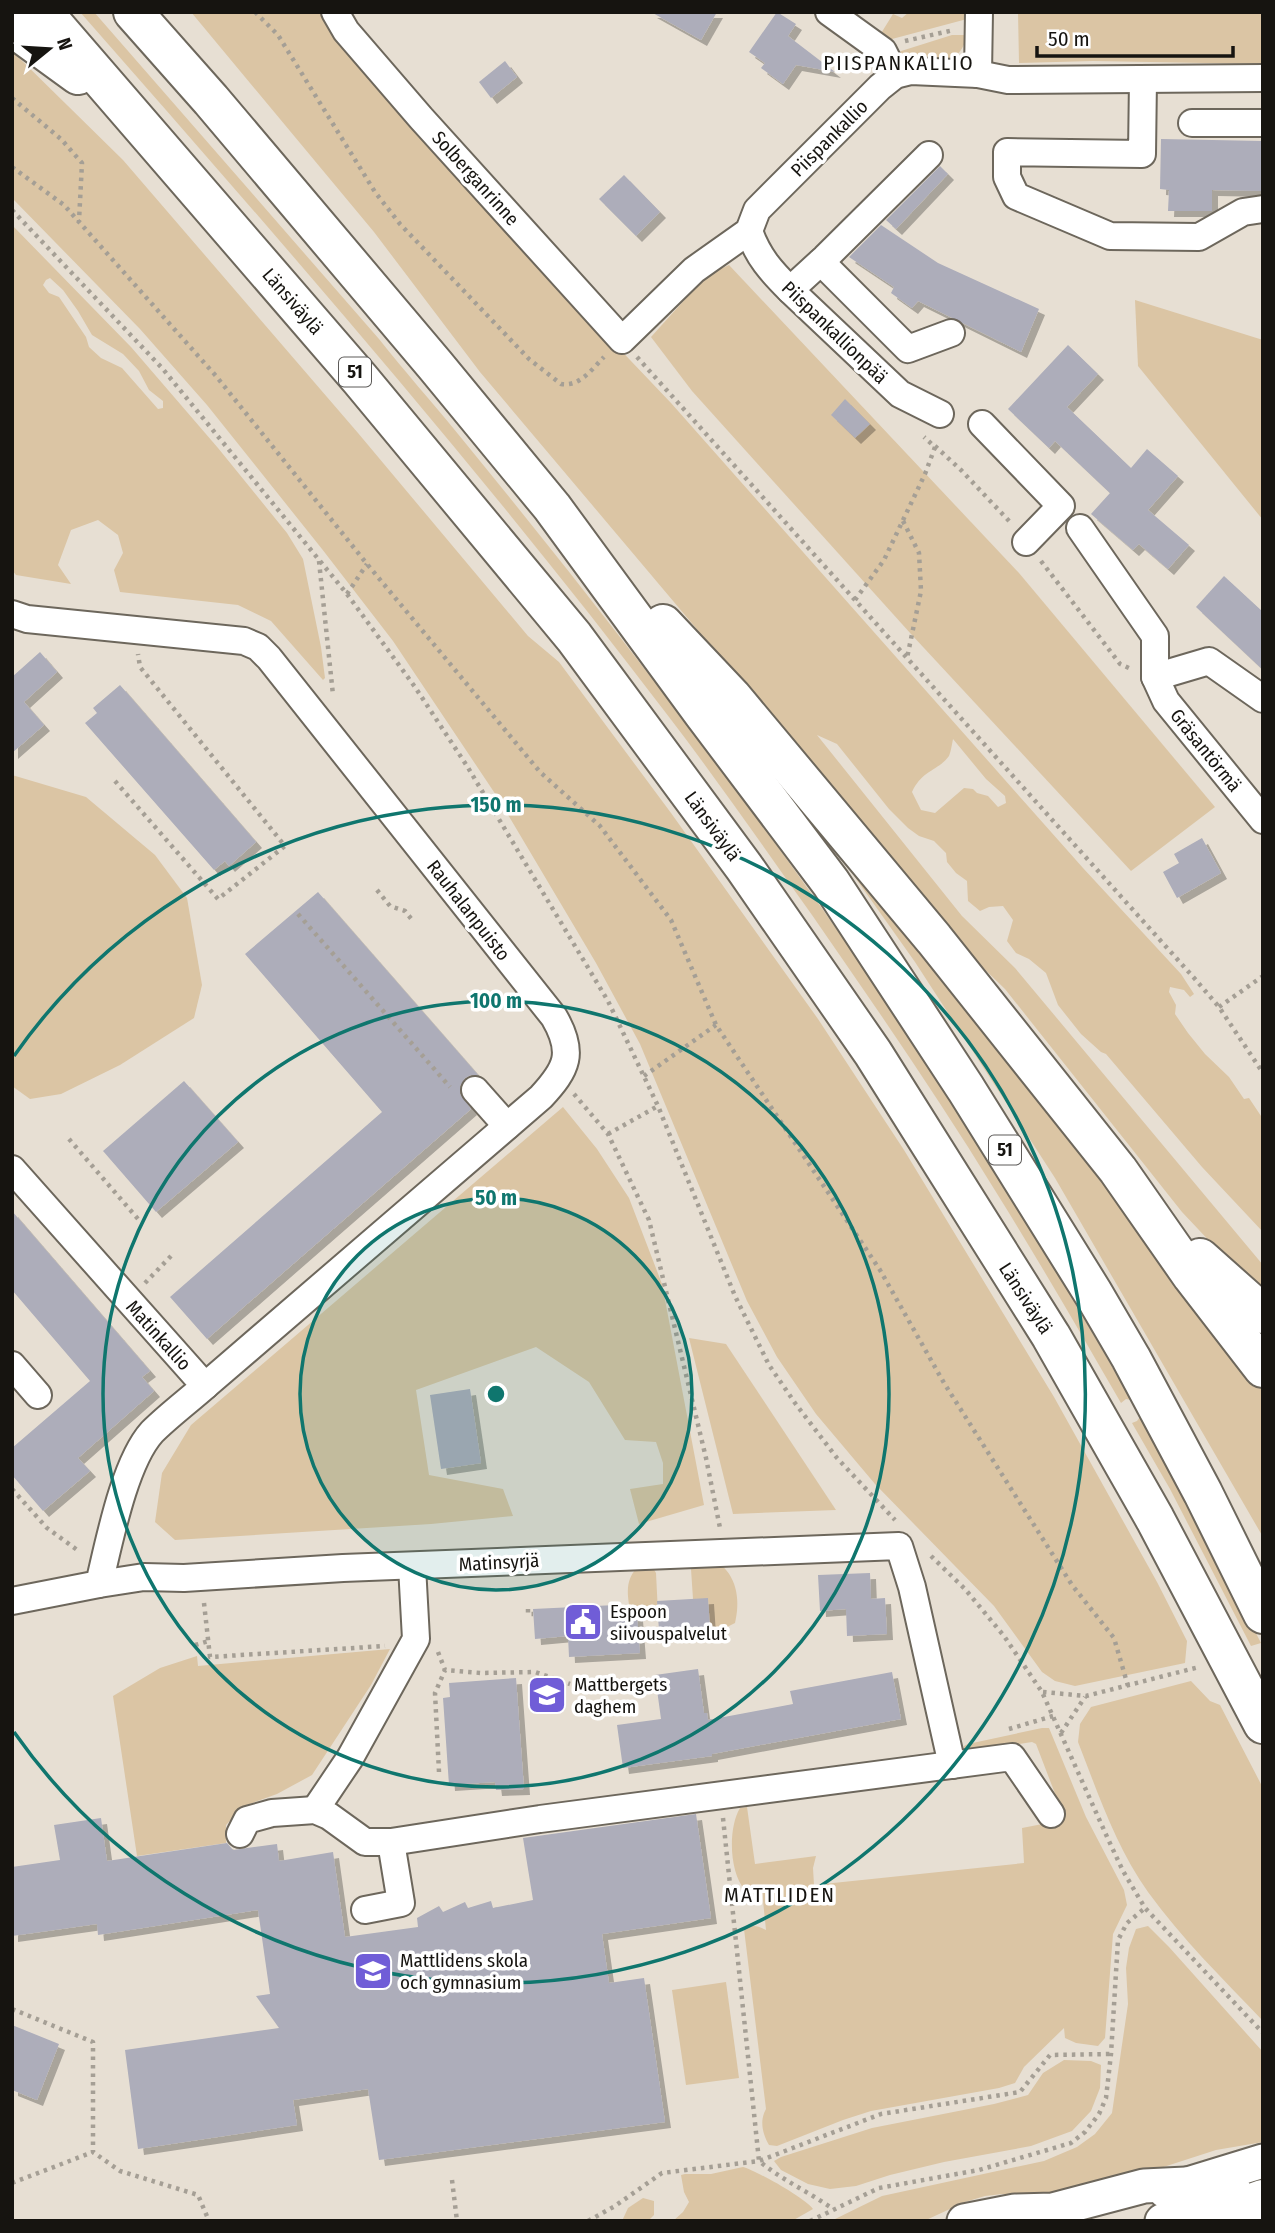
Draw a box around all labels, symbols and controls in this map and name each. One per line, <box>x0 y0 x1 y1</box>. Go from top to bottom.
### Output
north arrow <box>14 14 84 84</box>
scale bar <box>1037 14 1233 58</box>
text: 50 m <box>1048 26 1090 52</box>
text: N <box>52 35 77 53</box>
district label: PIISPANKALLIO <box>823 50 975 76</box>
street label: Piispankallio <box>786 95 873 182</box>
street label: Solberganrinne <box>427 126 524 230</box>
street label: Länsiväylä <box>258 263 328 339</box>
street label: Piispankallionpää <box>777 276 892 389</box>
road number: 51 <box>339 358 371 386</box>
street label: Gräsantörmä <box>1165 704 1246 796</box>
street label: Länsiväylä <box>680 787 746 866</box>
text: 150 m <box>470 792 522 818</box>
street label: Rauhalanpuisto <box>422 855 515 965</box>
text: 100 m <box>470 988 522 1014</box>
road number: 51 <box>989 1135 1021 1164</box>
text: 50 m <box>475 1185 517 1211</box>
street label: Länsiväylä <box>994 1258 1057 1338</box>
street label: Matinkallio <box>121 1296 196 1375</box>
centre of rings <box>484 1382 508 1406</box>
street label: Matinsyrjä <box>458 1549 540 1576</box>
place label: Espoon siivouspalvelut <box>610 1600 728 1645</box>
public building icon: Espoon siivouspalvelut <box>562 1601 604 1643</box>
place label: Mattbergets daghem <box>574 1673 667 1718</box>
school or university icon: Mattbergets daghem <box>526 1674 568 1716</box>
district label: MATTLIDEN <box>724 1882 836 1908</box>
place label: Mattlidens skola och gymnasium <box>400 1949 528 1994</box>
school or university icon: Mattlidens skola och gymnasium <box>352 1950 394 1992</box>

